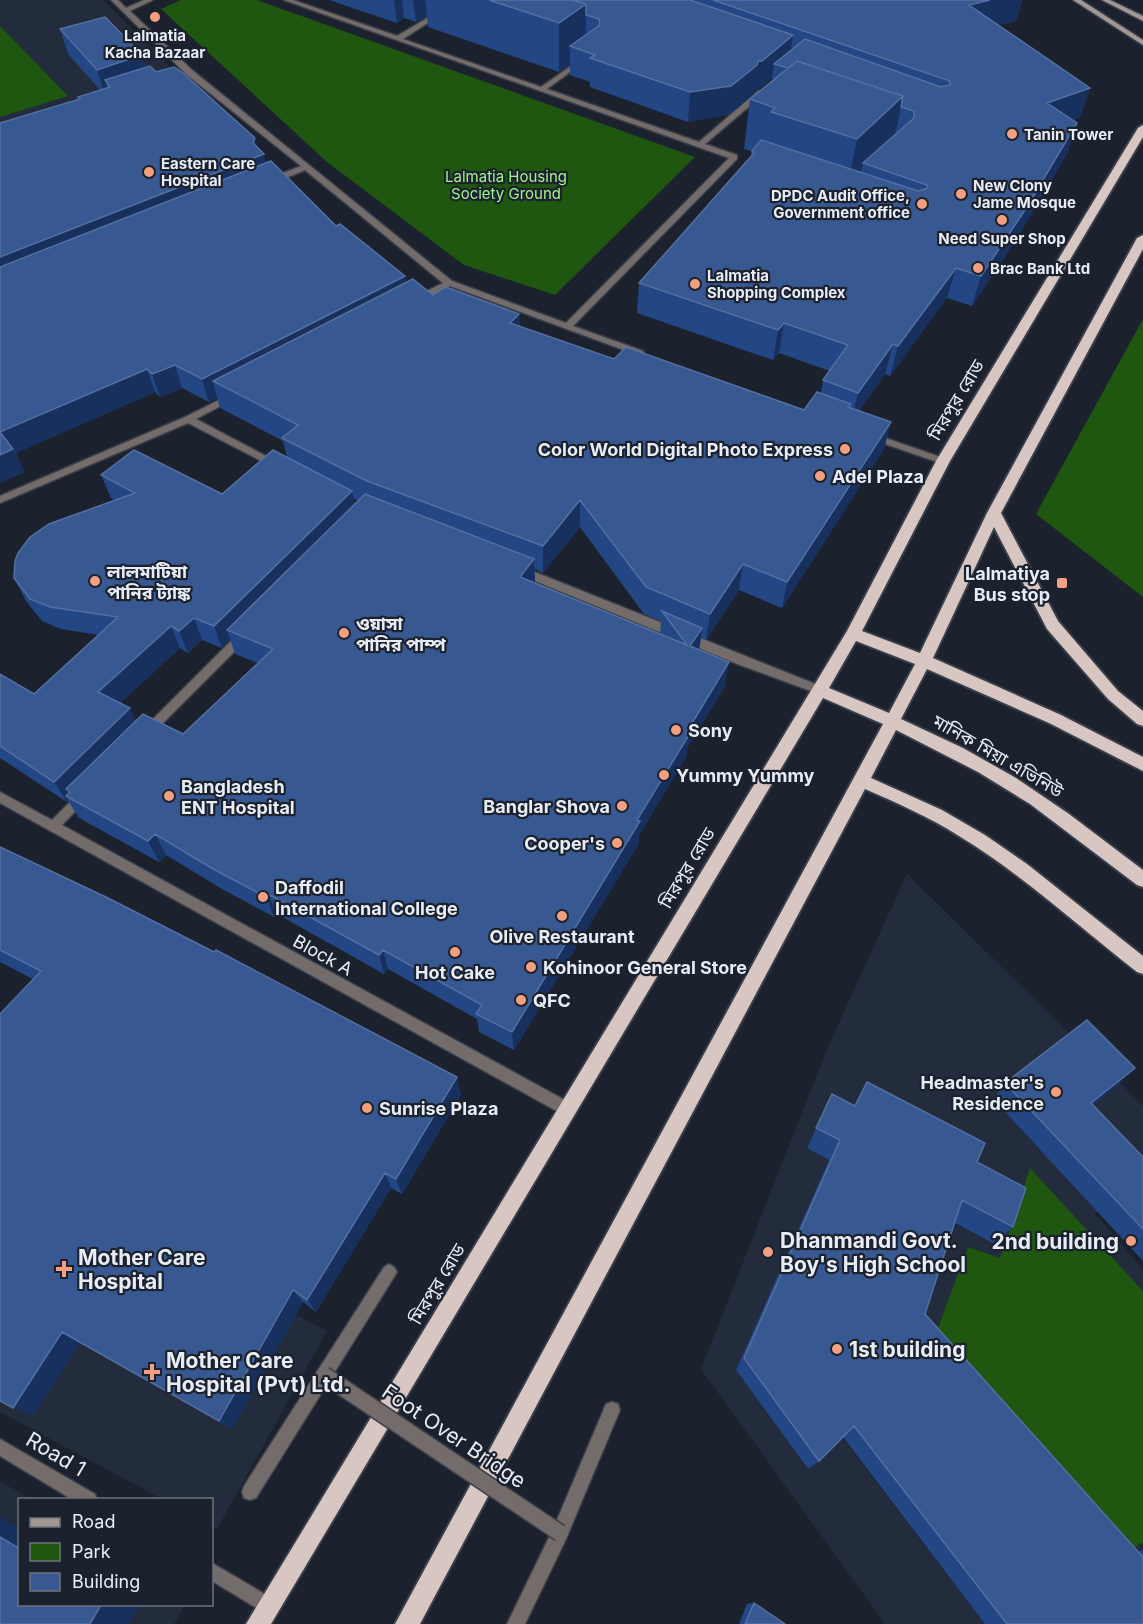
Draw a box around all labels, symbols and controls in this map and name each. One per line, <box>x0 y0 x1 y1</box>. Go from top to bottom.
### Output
marker: Lalmatia Kacha Bazaar <box>148 10 162 24</box>
place label: Lalmatia Kacha Bazaar <box>105 26 205 62</box>
place label: Tanin Tower <box>1024 125 1113 144</box>
marker: Tanin Tower <box>1005 127 1019 141</box>
place label: Eastern Care Hospital <box>161 154 255 190</box>
marker: Eastern Care Hospital <box>142 165 156 179</box>
park label: Lalmatia Housing Society Ground <box>445 167 567 203</box>
place label: New Clony Jame Mosque <box>973 176 1076 212</box>
place label: DPDC Audit Office, Government office <box>771 186 910 222</box>
marker: New Clony Jame Mosque <box>954 187 968 201</box>
marker: DPDC Audit Office, Government office <box>915 197 929 211</box>
marker: Need Super Shop <box>995 213 1009 227</box>
place label: Need Super Shop <box>938 229 1066 248</box>
place label: Brac Bank Ltd <box>990 259 1090 278</box>
marker: Brac Bank Ltd <box>971 261 985 275</box>
place label: Lalmatia Shopping Complex <box>707 266 846 302</box>
marker: Lalmatia Shopping Complex <box>688 277 702 291</box>
street label: মিরপুর রোড <box>923 356 989 445</box>
place label: Color World Digital Photo Express <box>538 439 833 460</box>
marker: Color World Digital Photo Express <box>838 442 852 456</box>
place label: Adel Plaza <box>832 466 924 487</box>
marker: Adel Plaza <box>813 469 827 483</box>
place label: লালমাটিয়া পানির ট্যাঙ্ক <box>106 561 191 603</box>
place label: Lalmatiya Bus stop <box>965 563 1050 605</box>
marker: লালমাটিয়া পানির ট্যাঙ্ক <box>88 574 102 588</box>
marker: Lalmatiya Bus stop <box>1055 576 1069 590</box>
place label: ওয়াসা পানির পাম্প <box>356 613 446 655</box>
marker: ওয়াসা পানির পাম্প <box>337 626 351 640</box>
street label: মানিক মিয়া এভিনিউ <box>928 710 1067 802</box>
place label: Sony <box>688 720 733 741</box>
marker: Sony <box>669 723 683 737</box>
place label: Yummy Yummy <box>676 765 814 786</box>
marker: Yummy Yummy <box>657 768 671 782</box>
place label: Bangladesh ENT Hospital <box>181 776 295 818</box>
marker: Bangladesh ENT Hospital <box>162 789 176 803</box>
place label: Banglar Shova <box>483 796 610 817</box>
marker: Banglar Shova <box>615 799 629 813</box>
street label: মিরপুর রোড <box>654 824 720 913</box>
place label: Cooper's <box>524 833 605 854</box>
marker: Cooper's <box>610 836 624 850</box>
place label: Daffodil International College <box>275 877 458 919</box>
marker: Daffodil International College <box>256 890 270 904</box>
marker: Olive Restaurant <box>555 909 569 923</box>
place label: Olive Restaurant <box>489 926 635 947</box>
street label: Block A <box>290 930 356 980</box>
marker: Hot Cake <box>448 945 462 959</box>
place label: Kohinoor General Store <box>543 957 747 978</box>
marker: Kohinoor General Store <box>524 960 538 974</box>
place label: Hot Cake <box>415 962 495 983</box>
place label: QFC <box>533 990 571 1011</box>
marker: QFC <box>514 993 528 1007</box>
place label: Headmaster's Residence <box>920 1072 1044 1114</box>
marker: Headmaster's Residence <box>1049 1085 1063 1099</box>
place label: Sunrise Plaza <box>379 1098 498 1119</box>
marker: Sunrise Plaza <box>360 1101 374 1115</box>
place label: Dhanmandi Govt. Boy's High School <box>780 1228 966 1277</box>
place label: 2nd building <box>992 1229 1119 1254</box>
marker: 2nd building <box>1124 1234 1138 1248</box>
street label: মিরপুর রোড <box>404 1240 470 1329</box>
place label: Mother Care Hospital <box>78 1245 206 1294</box>
marker: Dhanmandi Govt. Boy's High School <box>761 1245 775 1259</box>
marker: Mother Care Hospital <box>55 1260 73 1278</box>
place label: 1st building <box>849 1337 965 1362</box>
marker: 1st building <box>830 1342 844 1356</box>
place label: Mother Care Hospital (Pvt) Ltd. <box>166 1348 350 1397</box>
marker: Mother Care Hospital (Pvt) Ltd. <box>143 1363 161 1381</box>
street label: Foot Over Bridge <box>377 1379 531 1493</box>
street label: Road 1 <box>22 1427 90 1481</box>
legend <box>18 1498 213 1606</box>
text: Road <box>72 1511 115 1532</box>
text: Park <box>72 1541 111 1562</box>
text: Building <box>72 1571 140 1592</box>

